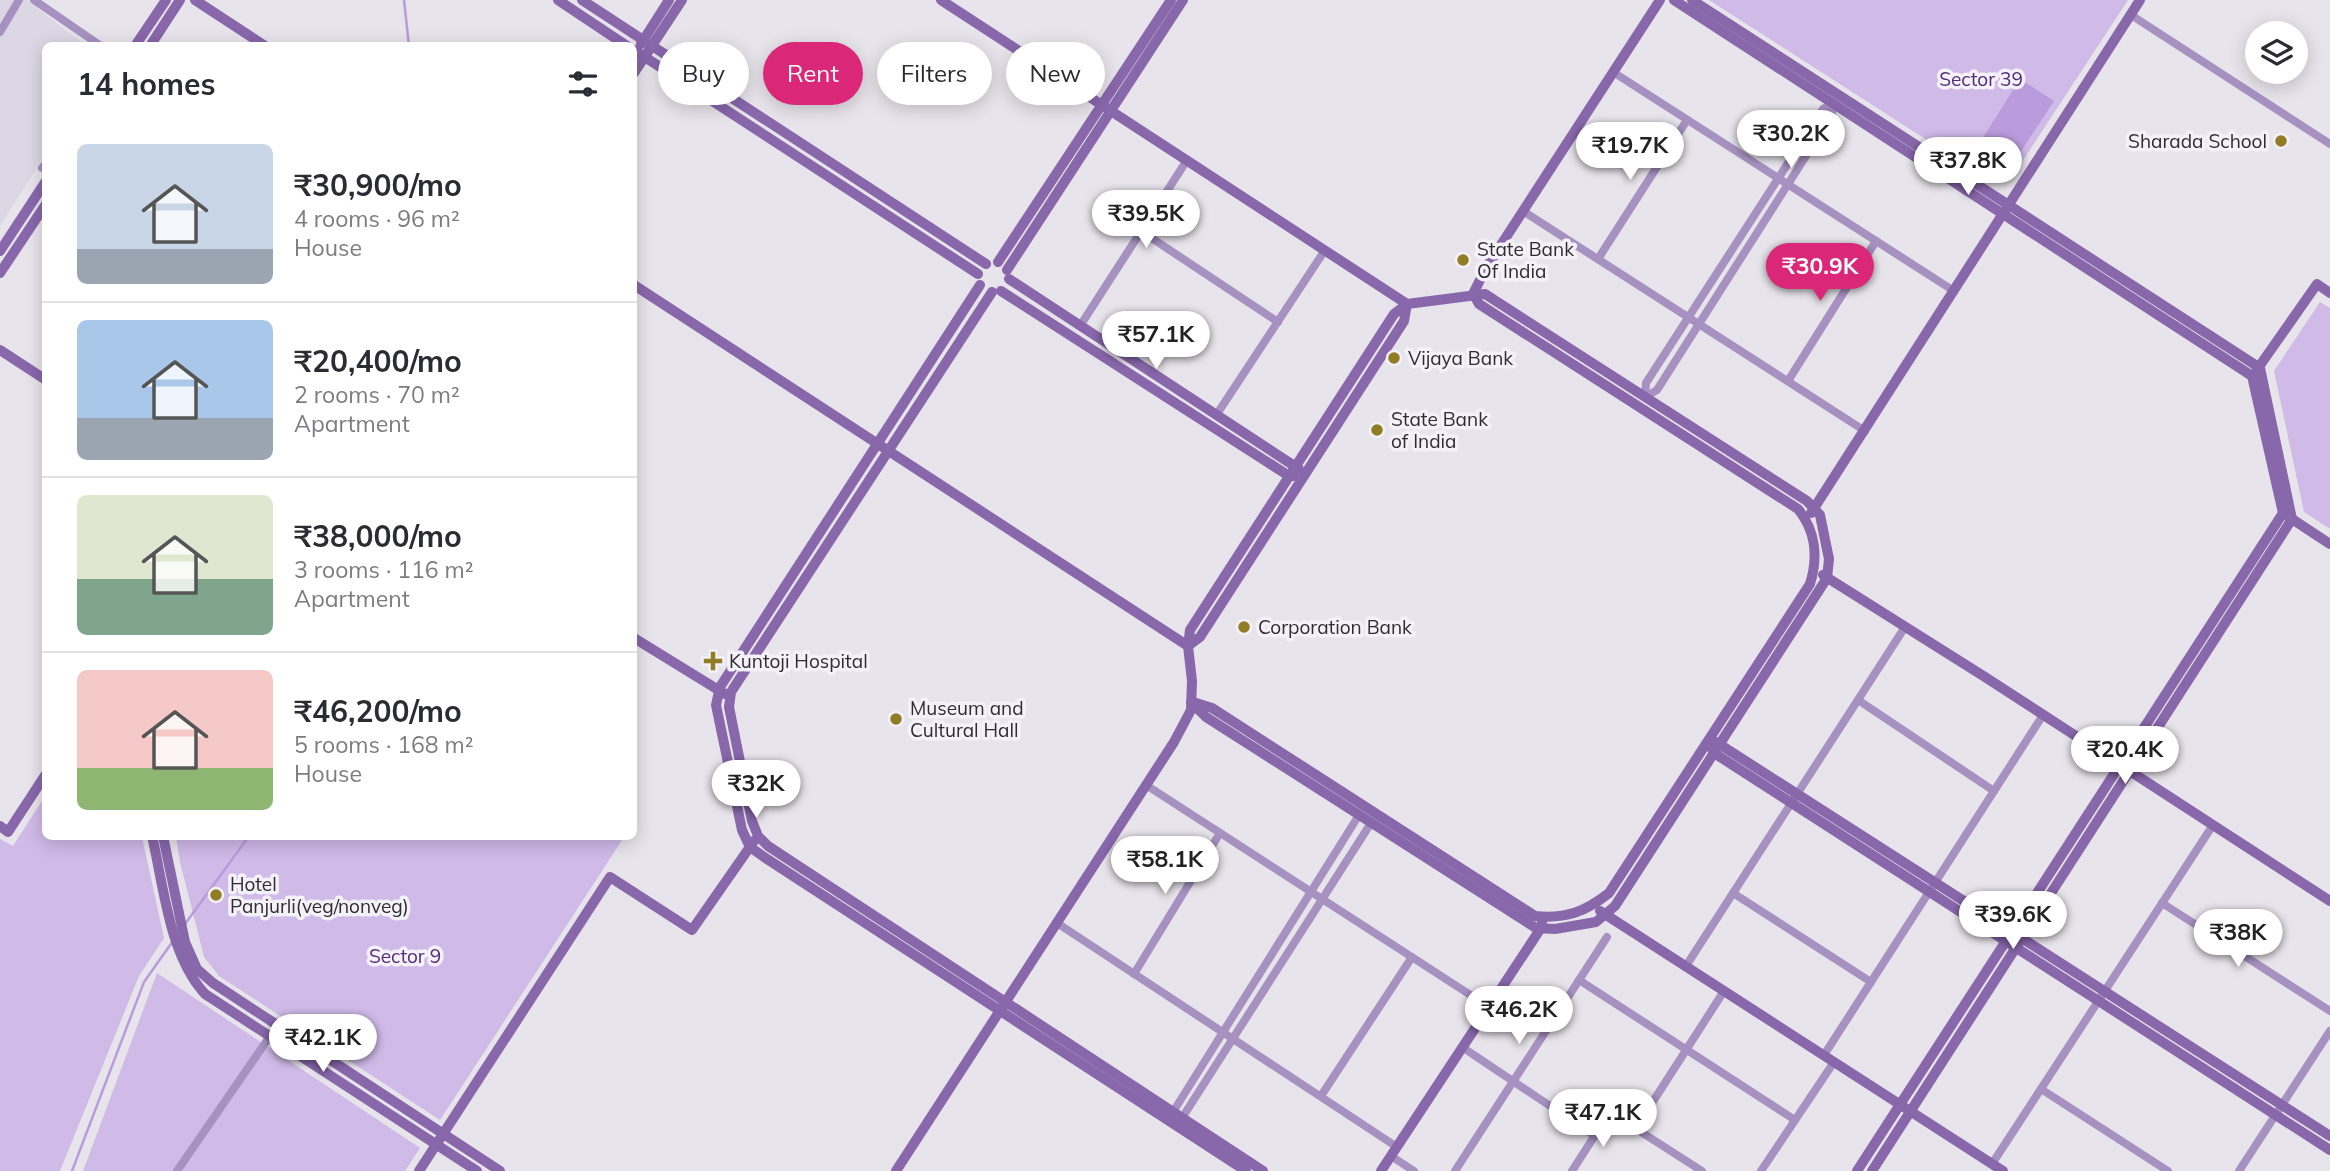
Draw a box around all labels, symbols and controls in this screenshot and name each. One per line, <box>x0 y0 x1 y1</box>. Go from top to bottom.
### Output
map controls <box>2245 21 2308 84</box>
button: layers <box>2245 21 2308 84</box>
chip: Buy <box>658 42 749 105</box>
chip: Rent <box>763 42 863 105</box>
chip: Filters <box>877 42 992 105</box>
chip: New <box>1006 42 1105 105</box>
text: 14 homes <box>77 65 216 103</box>
icon: filters <box>564 65 602 103</box>
park label: Sector 39 <box>1939 67 2023 91</box>
pin: ₹30.2K <box>1734 110 1848 170</box>
text: ₹30.2K <box>1753 118 1829 147</box>
pin: ₹19.7K <box>1573 122 1687 182</box>
place label: Sharada School <box>2128 129 2267 153</box>
text: ₹19.7K <box>1592 130 1668 159</box>
marker: Sharada School <box>2273 133 2289 149</box>
pin: ₹37.8K <box>1911 138 2025 197</box>
text: ₹37.8K <box>1930 145 2006 174</box>
text: ₹30,900/mo <box>294 166 462 204</box>
icon: home <box>133 172 217 256</box>
pin: ₹39.5K <box>1089 190 1203 250</box>
text: ₹39.5K <box>1108 198 1184 227</box>
text: 4 rooms · 96 m² <box>294 204 460 233</box>
text: House <box>294 233 362 262</box>
place label: State Bank Of India <box>1477 237 1574 283</box>
pin: ₹30.9K <box>1763 244 1877 303</box>
text: ₹30.9K <box>1782 251 1858 280</box>
marker: State Bank Of India <box>1455 252 1471 268</box>
pin: ₹57.1K <box>1099 312 1213 371</box>
text: ₹57.1K <box>1118 319 1194 348</box>
text: ₹20,400/mo <box>294 342 462 380</box>
place label: Vijaya Bank <box>1408 346 1513 370</box>
icon: home <box>133 348 217 432</box>
marker: Vijaya Bank <box>1386 350 1402 366</box>
text: 2 rooms · 70 m² <box>294 380 460 409</box>
place label: State Bank of India <box>1391 407 1488 453</box>
text: Apartment <box>294 409 410 438</box>
marker: State Bank of India <box>1369 422 1385 438</box>
text: ₹38,000/mo <box>294 517 462 555</box>
icon: home <box>133 523 217 607</box>
text: 3 rooms · 116 m² <box>294 555 474 584</box>
text: Apartment <box>294 584 410 613</box>
place label: Corporation Bank <box>1258 615 1412 639</box>
marker: Corporation Bank <box>1236 619 1252 635</box>
place label: Kuntoji Hospital <box>729 649 868 673</box>
marker: Kuntoji Hospital <box>703 651 723 671</box>
text: ₹46,200/mo <box>294 692 462 730</box>
place label: Museum and Cultural Hall <box>910 696 1024 742</box>
icon: home <box>133 698 217 782</box>
marker: Museum and Cultural Hall <box>888 711 904 727</box>
pin: ₹20.4K <box>2068 726 2182 786</box>
text: 5 rooms · 168 m² <box>294 730 474 759</box>
text: ₹20.4K <box>2087 734 2163 763</box>
text: House <box>294 759 362 788</box>
pin: ₹32K <box>715 760 797 820</box>
text: ₹32K <box>728 768 784 797</box>
pin: ₹58.1K <box>1108 836 1222 896</box>
text: ₹58.1K <box>1127 844 1203 873</box>
place label: Hotel Panjurli(veg/nonveg) <box>230 872 409 918</box>
marker: Hotel Panjurli(veg/nonveg) <box>208 887 224 903</box>
pin: ₹39.6K <box>1956 892 2070 951</box>
text: ₹39.6K <box>1975 899 2051 928</box>
pin: ₹38K <box>2197 909 2279 969</box>
text: ₹38K <box>2210 917 2266 946</box>
park label: Sector 9 <box>369 944 441 968</box>
pin: ₹46.2K <box>1462 986 1576 1046</box>
text: ₹46.2K <box>1481 994 1557 1023</box>
pin: ₹42.1K <box>266 1014 380 1074</box>
text: ₹42.1K <box>285 1022 361 1051</box>
pin: ₹47.1K <box>1546 1090 1660 1149</box>
text: ₹47.1K <box>1565 1097 1641 1126</box>

